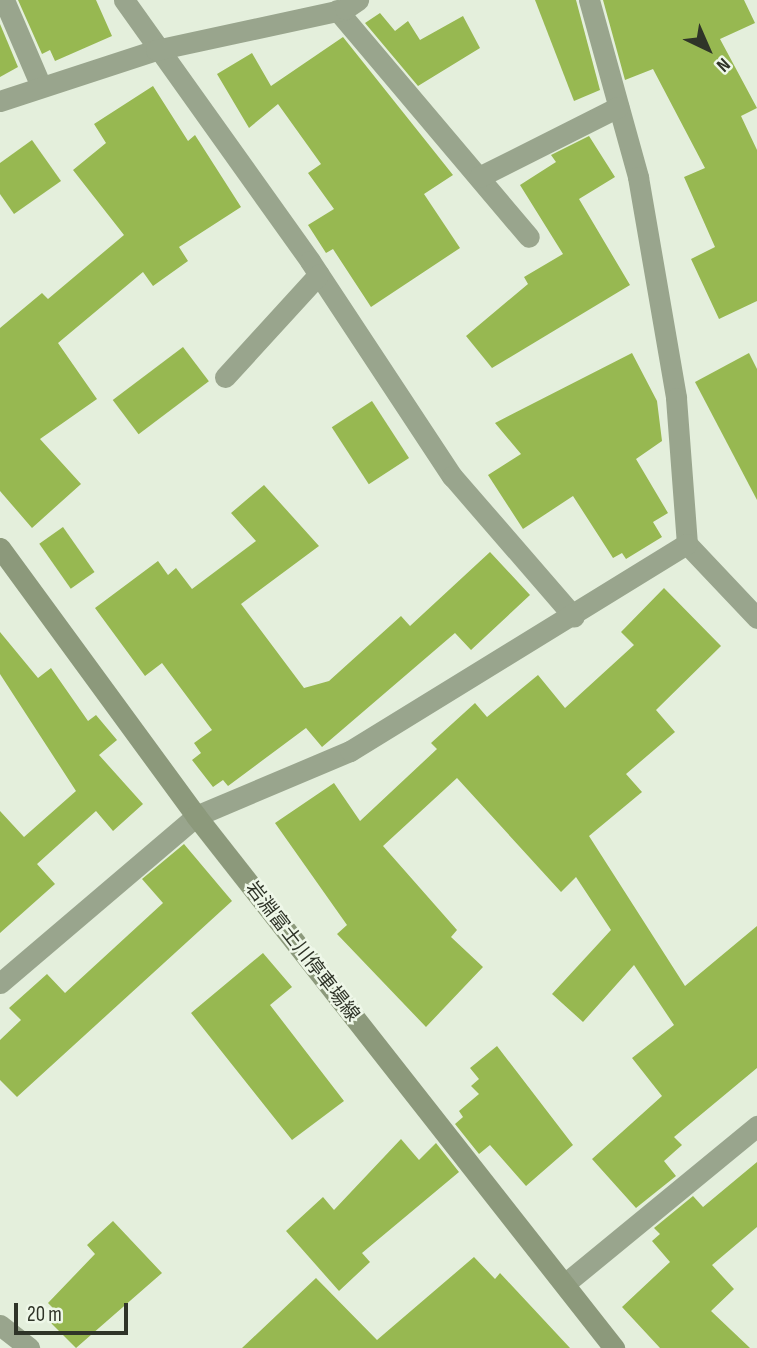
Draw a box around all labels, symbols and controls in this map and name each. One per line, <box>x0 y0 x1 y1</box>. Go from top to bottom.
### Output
north arrow <box>673 14 743 84</box>
text: N <box>711 53 735 76</box>
street label: 岩淵富士川停車場線 <box>240 878 364 1026</box>
scale bar <box>18 1288 131 1332</box>
text: 20 m <box>27 1302 62 1327</box>

